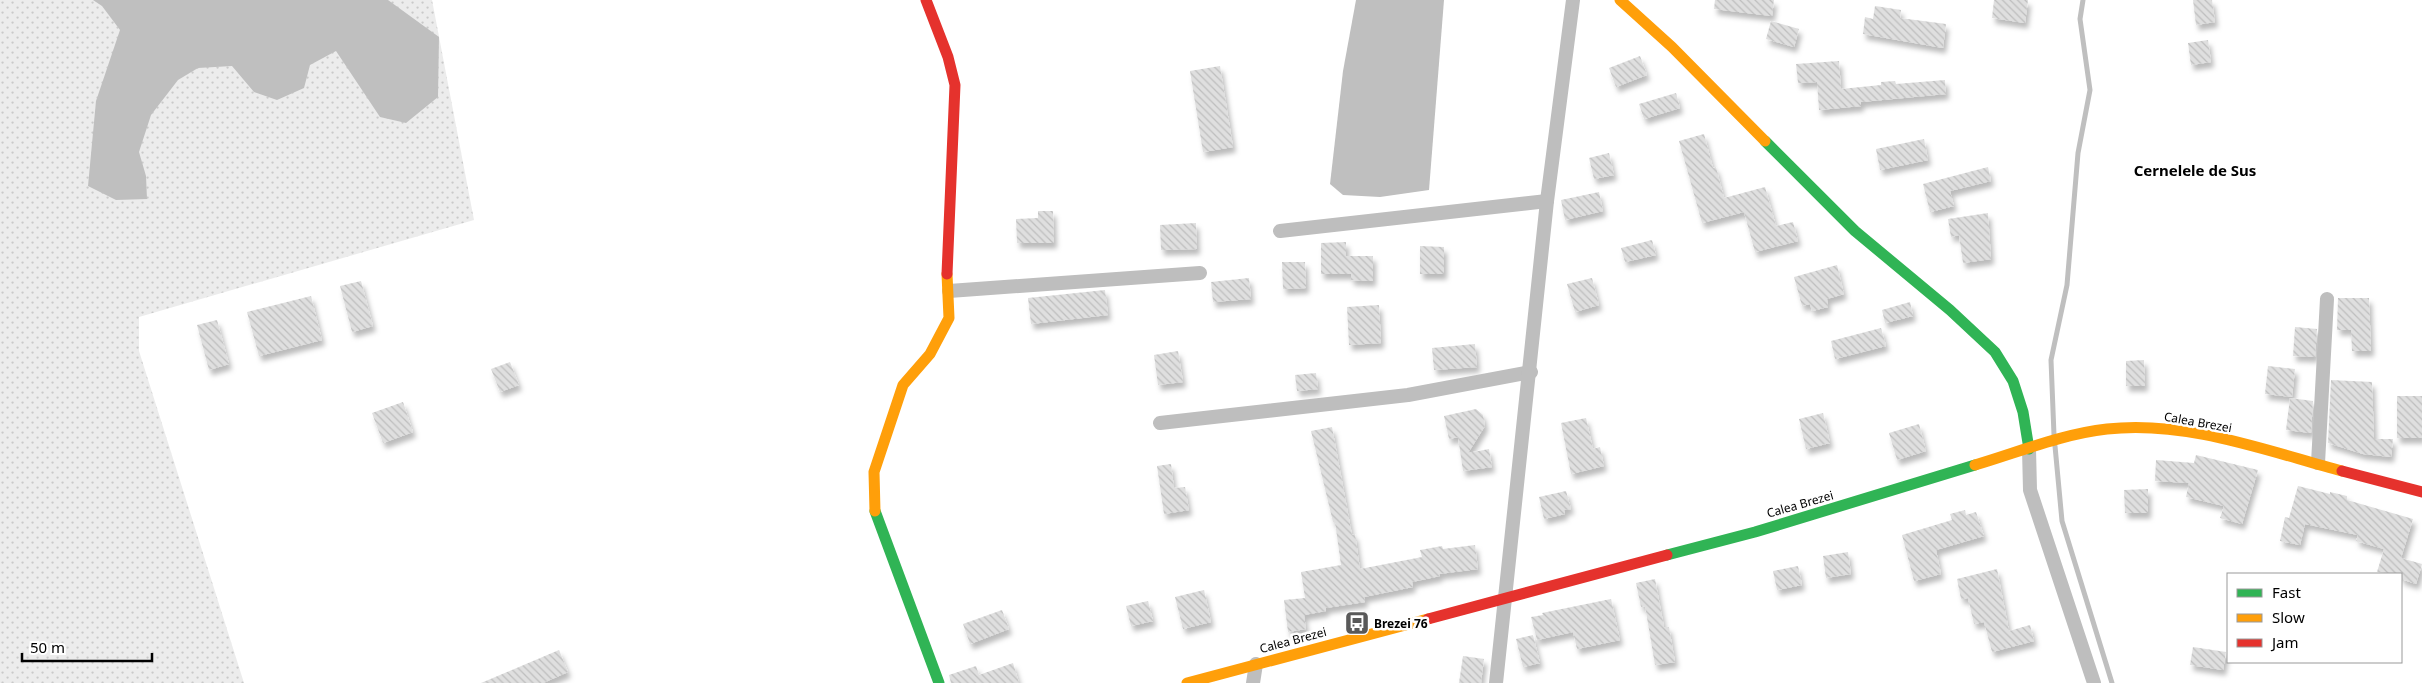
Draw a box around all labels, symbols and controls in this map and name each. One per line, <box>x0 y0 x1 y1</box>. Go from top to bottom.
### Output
district label: Cernelele de Sus <box>2134 160 2256 180</box>
street label: Calea Brezei <box>2163 408 2233 436</box>
street label: Calea Brezei <box>1765 486 1835 522</box>
legend <box>2227 573 2402 663</box>
text: Fast <box>2272 582 2301 602</box>
text: Slow <box>2272 607 2305 627</box>
bus stop icon: Brezei 76 <box>1344 610 1370 636</box>
place label: Brezei 76 <box>1374 615 1428 632</box>
street label: Calea Brezei <box>1258 623 1328 657</box>
scale bar <box>22 630 152 662</box>
text: Jam <box>2270 632 2299 652</box>
text: 50 m <box>30 637 65 657</box>

